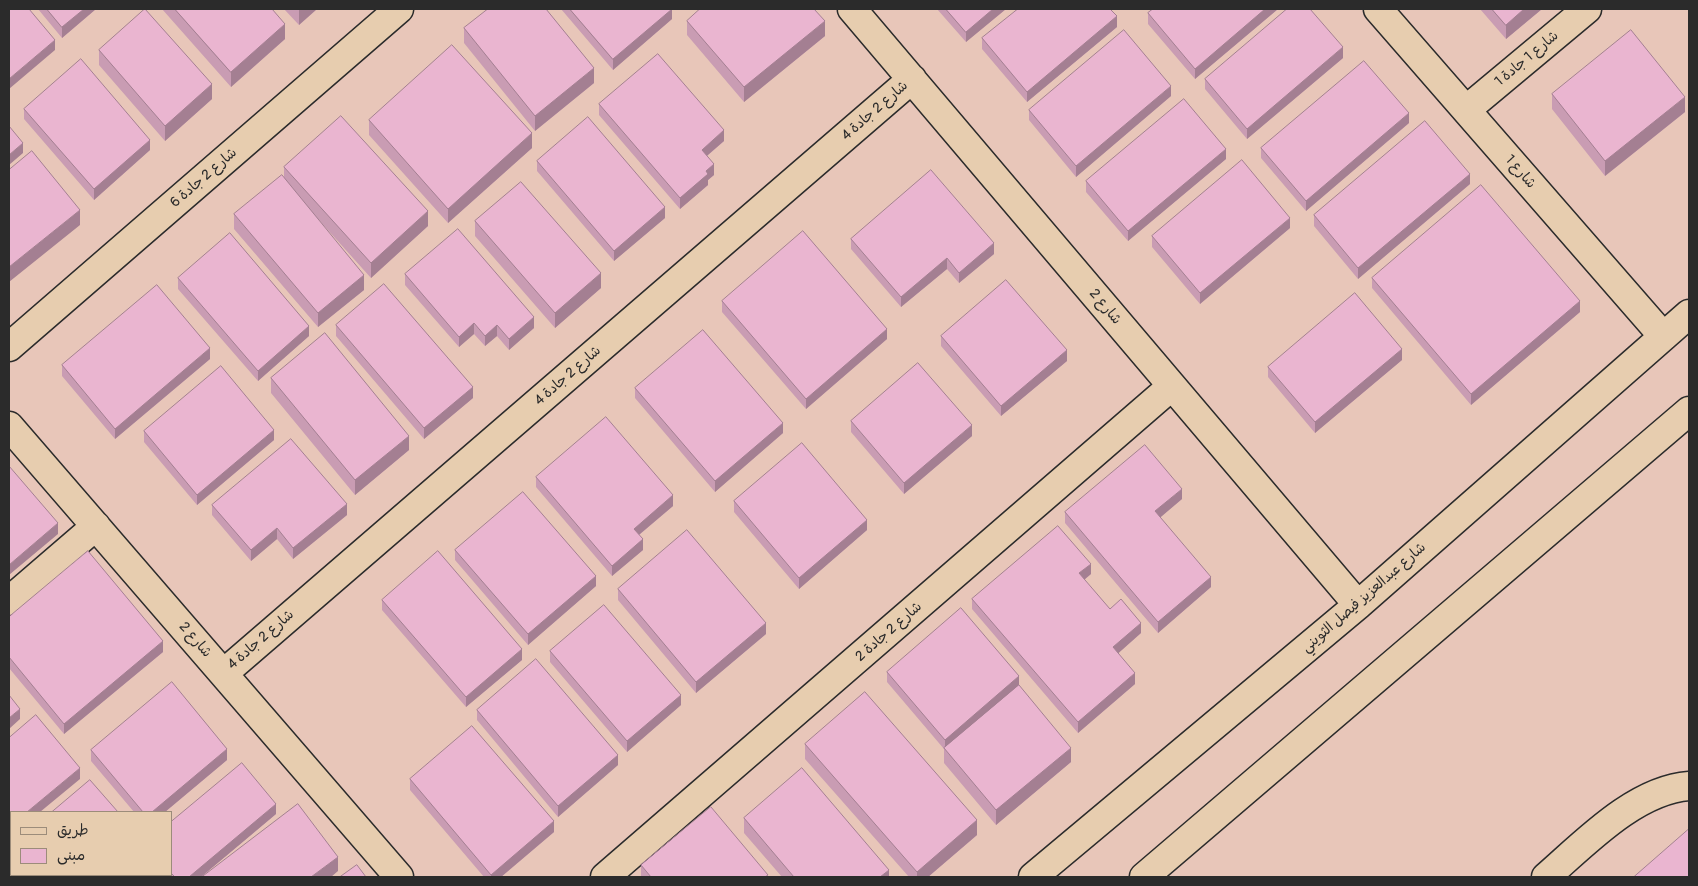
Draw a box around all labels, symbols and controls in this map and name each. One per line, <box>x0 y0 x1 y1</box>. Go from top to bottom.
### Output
street label: شارع 1 جادة 1 <box>1492 28 1562 90</box>
street label: شارع 2 جادة 4 <box>838 78 912 144</box>
street label: شارع 2 جادة 6 <box>167 145 241 211</box>
street label: شارع 1 <box>1501 152 1539 192</box>
street label: شارع 2 <box>1085 286 1125 328</box>
street label: شارع 2 جادة 4 <box>531 343 605 409</box>
street label: شارع عبدالعزيز فيصل الثويني <box>1298 539 1430 657</box>
street label: شارع 2 جادة 2 <box>852 599 926 665</box>
street label: شارع 2 جادة 4 <box>224 607 298 673</box>
street label: شارع 2 <box>175 619 215 661</box>
legend <box>10 811 172 876</box>
text: طريق <box>57 821 89 840</box>
text: مبنى <box>57 846 85 865</box>

